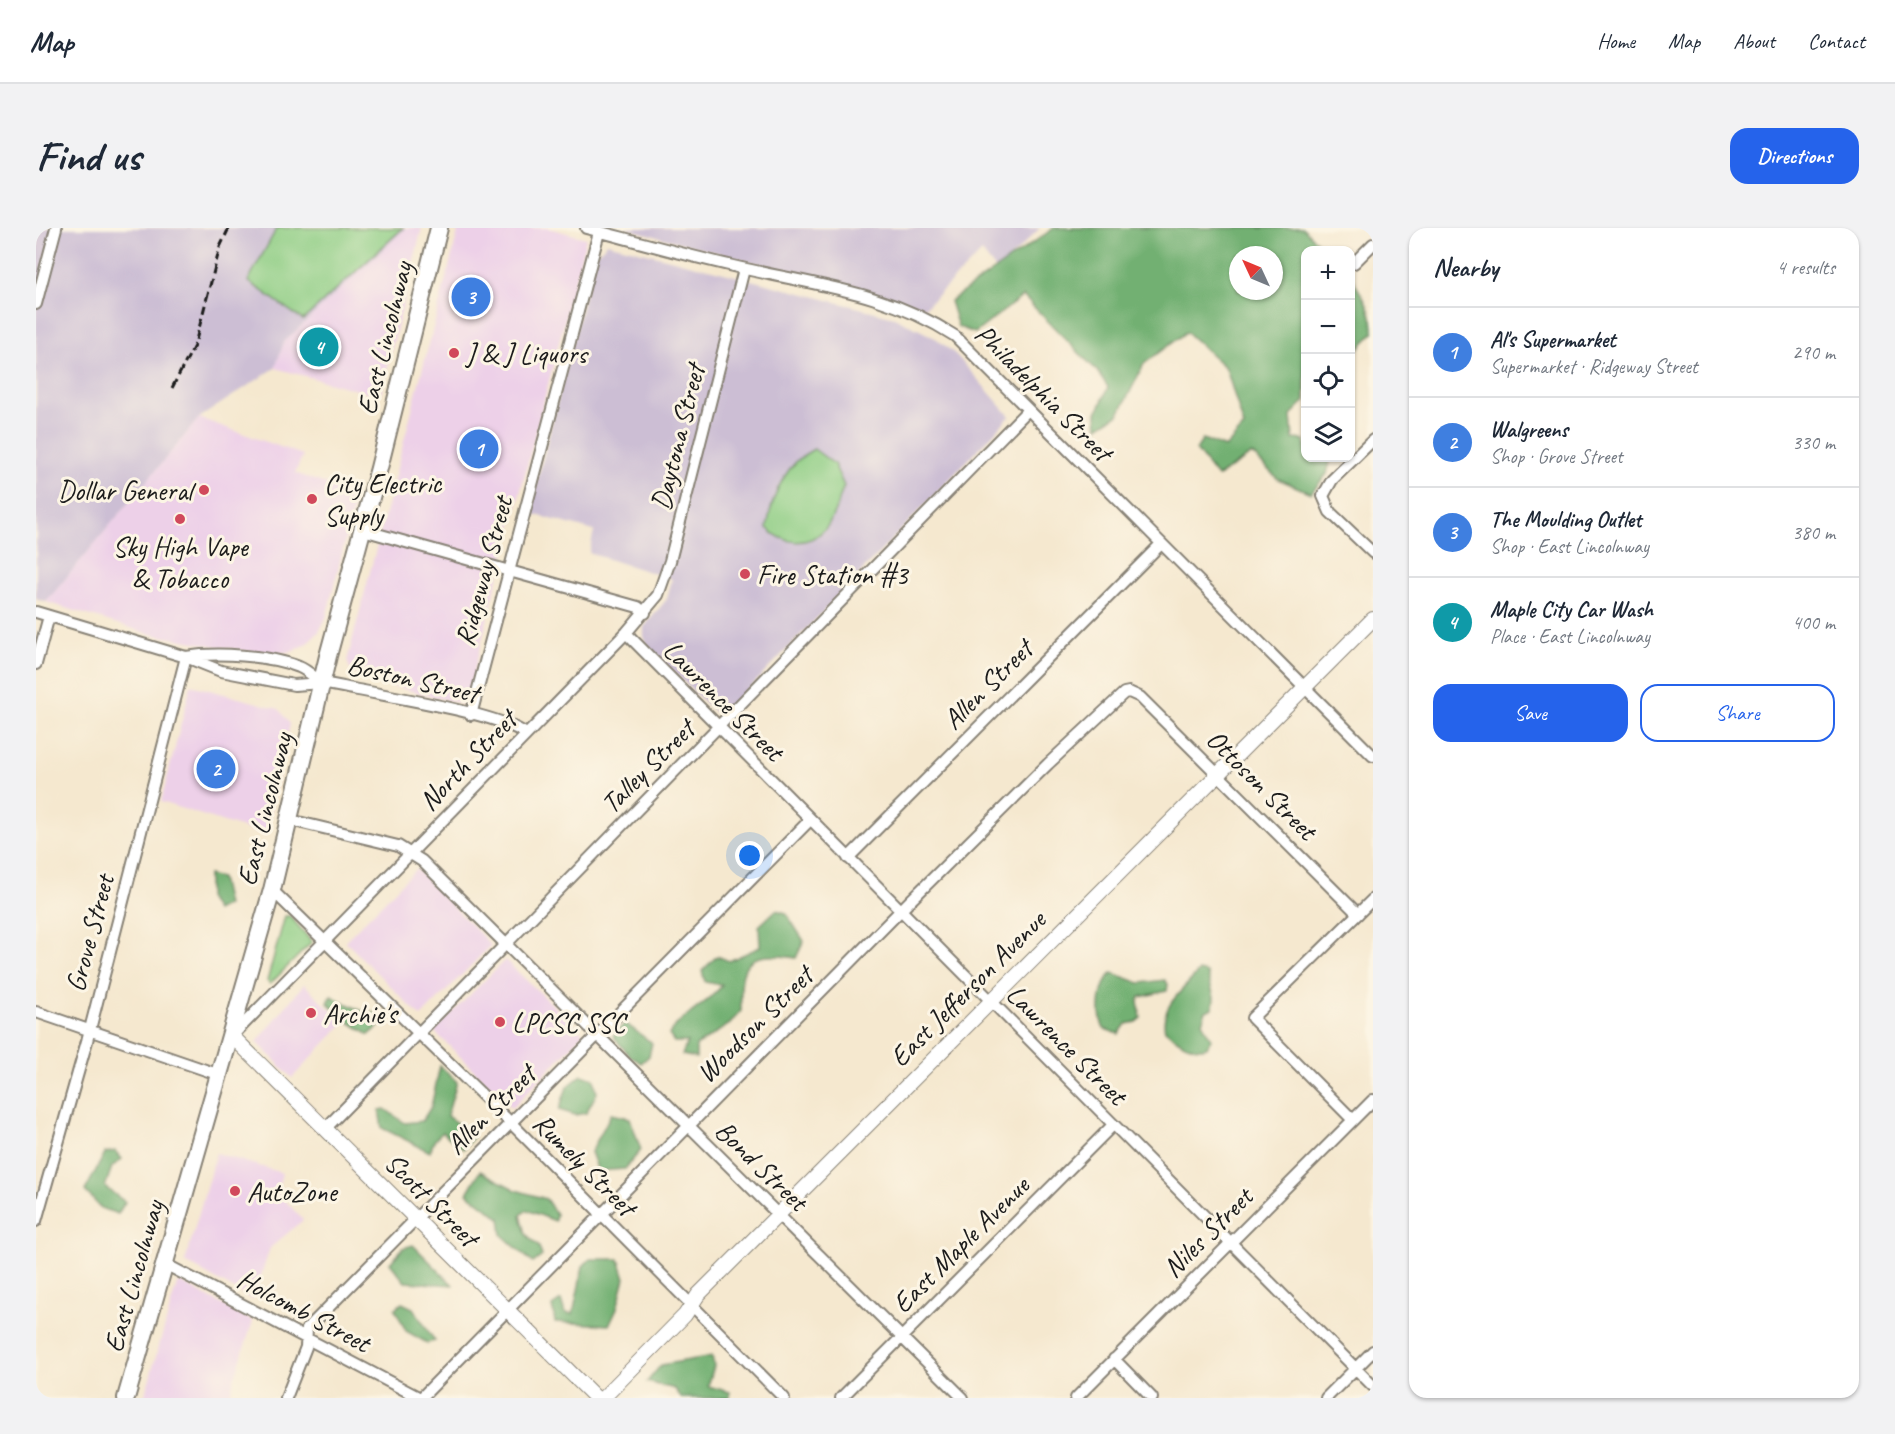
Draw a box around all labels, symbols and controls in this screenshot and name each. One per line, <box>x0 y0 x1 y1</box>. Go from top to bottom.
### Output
text: Map <box>30 24 73 59</box>
text: Home <box>1597 28 1635 54</box>
text: Map <box>1668 28 1700 54</box>
text: About <box>1733 28 1775 54</box>
text: Contact <box>1808 28 1865 54</box>
button: Directions <box>1730 128 1859 184</box>
text: Find us <box>36 130 141 183</box>
north arrow <box>1229 246 1283 300</box>
map controls <box>1301 246 1355 462</box>
button: + <box>1301 246 1355 300</box>
text: Nearby <box>1433 251 1498 284</box>
text: 4 results <box>1776 255 1835 280</box>
street label: East Lincolnway <box>349 256 421 418</box>
pin: 3 <box>452 274 490 320</box>
button: − <box>1301 300 1355 354</box>
street label: Philadelphia Street <box>968 316 1122 471</box>
pin: 4 <box>300 324 338 370</box>
text: Al's Supermarket <box>1490 326 1615 354</box>
place label: J & J Liquors <box>464 336 589 371</box>
text: 1 <box>1448 340 1457 365</box>
text: 290 m <box>1792 340 1835 365</box>
marker: J & J Liquors <box>447 346 461 360</box>
button: locate <box>1301 354 1355 408</box>
text: Supermarket · Ridgeway Street <box>1490 354 1698 379</box>
street label: Daytona Street <box>643 357 713 513</box>
button: layers <box>1301 408 1355 462</box>
text: Walgreens <box>1490 416 1568 444</box>
pin: 1 <box>460 426 498 472</box>
text: 2 <box>1448 430 1457 455</box>
text: 330 m <box>1792 430 1835 455</box>
text: Shop · Grove Street <box>1490 444 1623 469</box>
place label: City Electric Supply <box>324 466 443 533</box>
place label: Dollar General <box>58 473 197 508</box>
marker: Dollar General <box>197 483 211 497</box>
street label: Ridgeway Street <box>447 490 521 650</box>
marker: City Electric Supply <box>305 492 319 506</box>
text: The Moulding Outlet <box>1490 506 1641 534</box>
marker: Sky High Vape & Tobacco <box>173 512 187 526</box>
text: 3 <box>1448 520 1457 545</box>
text: 380 m <box>1792 520 1835 545</box>
place label: Sky High Vape & Tobacco <box>112 529 250 596</box>
text: Shop · East Lincolnway <box>1490 534 1649 559</box>
place label: Fire Station #3 <box>757 557 910 592</box>
marker: Fire Station #3 <box>738 567 752 581</box>
text: Maple City Car Wash <box>1490 596 1653 624</box>
text: 4 <box>1448 610 1457 635</box>
text: 400 m <box>1792 610 1835 635</box>
text: Place · East Lincolnway <box>1490 624 1650 649</box>
street label: Allen Street <box>935 629 1042 737</box>
street label: Lawrence Street <box>656 633 793 770</box>
street label: Boston Street <box>344 646 485 711</box>
button: Save <box>1433 684 1628 742</box>
button: Share <box>1640 684 1835 742</box>
street label: North Street <box>411 700 526 818</box>
street label: Talley Street <box>593 709 704 821</box>
street label: Ottoson Street <box>1199 722 1326 849</box>
street label: East Lincolnway <box>229 727 301 889</box>
pin: 2 <box>196 746 236 792</box>
your location <box>735 841 764 870</box>
street label: Grove Street <box>57 868 123 995</box>
street label: East Jefferson Avenue <box>882 902 1054 1074</box>
street label: Woodson Street <box>689 956 823 1090</box>
street label: Lawrence Street <box>999 977 1136 1114</box>
place label: Archie's <box>323 996 399 1031</box>
place label: LPCSC SSC <box>512 1005 628 1040</box>
marker: Archie's <box>304 1006 318 1020</box>
marker: LPCSC SSC <box>493 1015 507 1029</box>
street label: Allen Street <box>438 1054 545 1162</box>
street label: Rumely Street <box>526 1106 646 1226</box>
street label: Bond Street <box>708 1113 817 1220</box>
street label: Scott Street <box>377 1145 489 1256</box>
street label: East Maple Avenue <box>884 1167 1038 1320</box>
place label: AutoZone <box>247 1174 338 1209</box>
street label: Niles Street <box>1155 1178 1262 1285</box>
marker: AutoZone <box>228 1184 242 1198</box>
street label: East Lincolnway <box>95 1194 172 1356</box>
street label: Holcomb Street <box>231 1261 378 1361</box>

